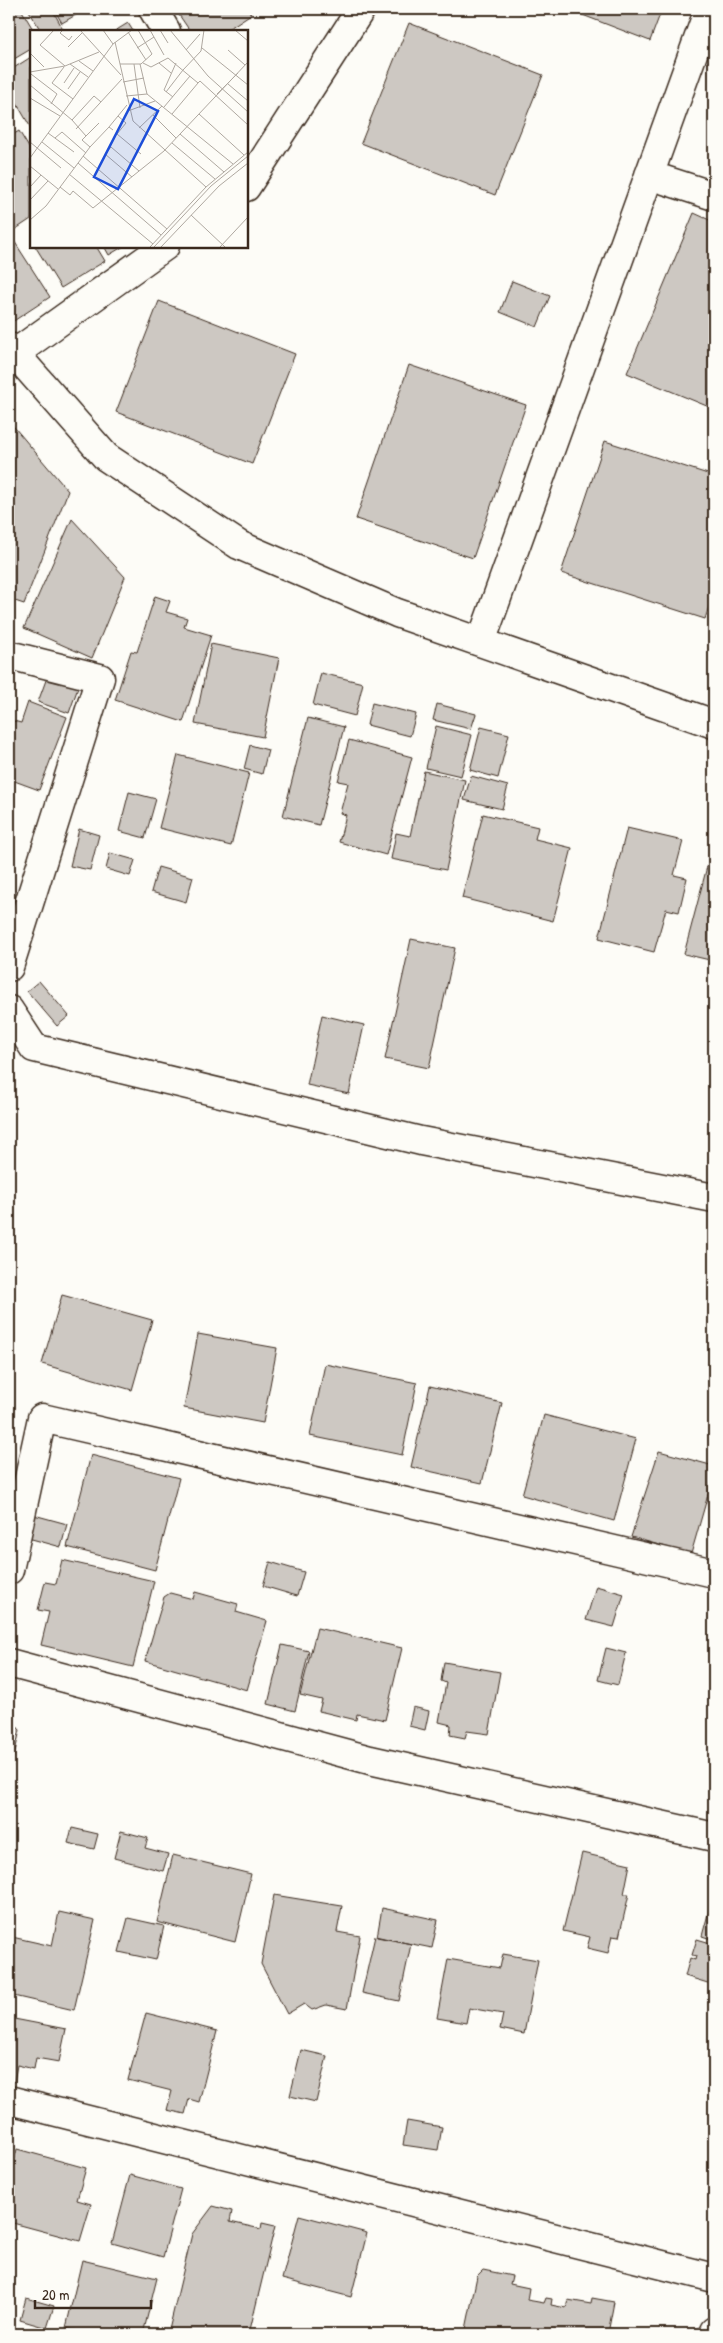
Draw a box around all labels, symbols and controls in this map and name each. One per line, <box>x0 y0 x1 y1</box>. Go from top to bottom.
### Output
inset map <box>30 30 248 248</box>
scale bar <box>35 2278 151 2310</box>
text: 20 m <box>42 2284 69 2305</box>

